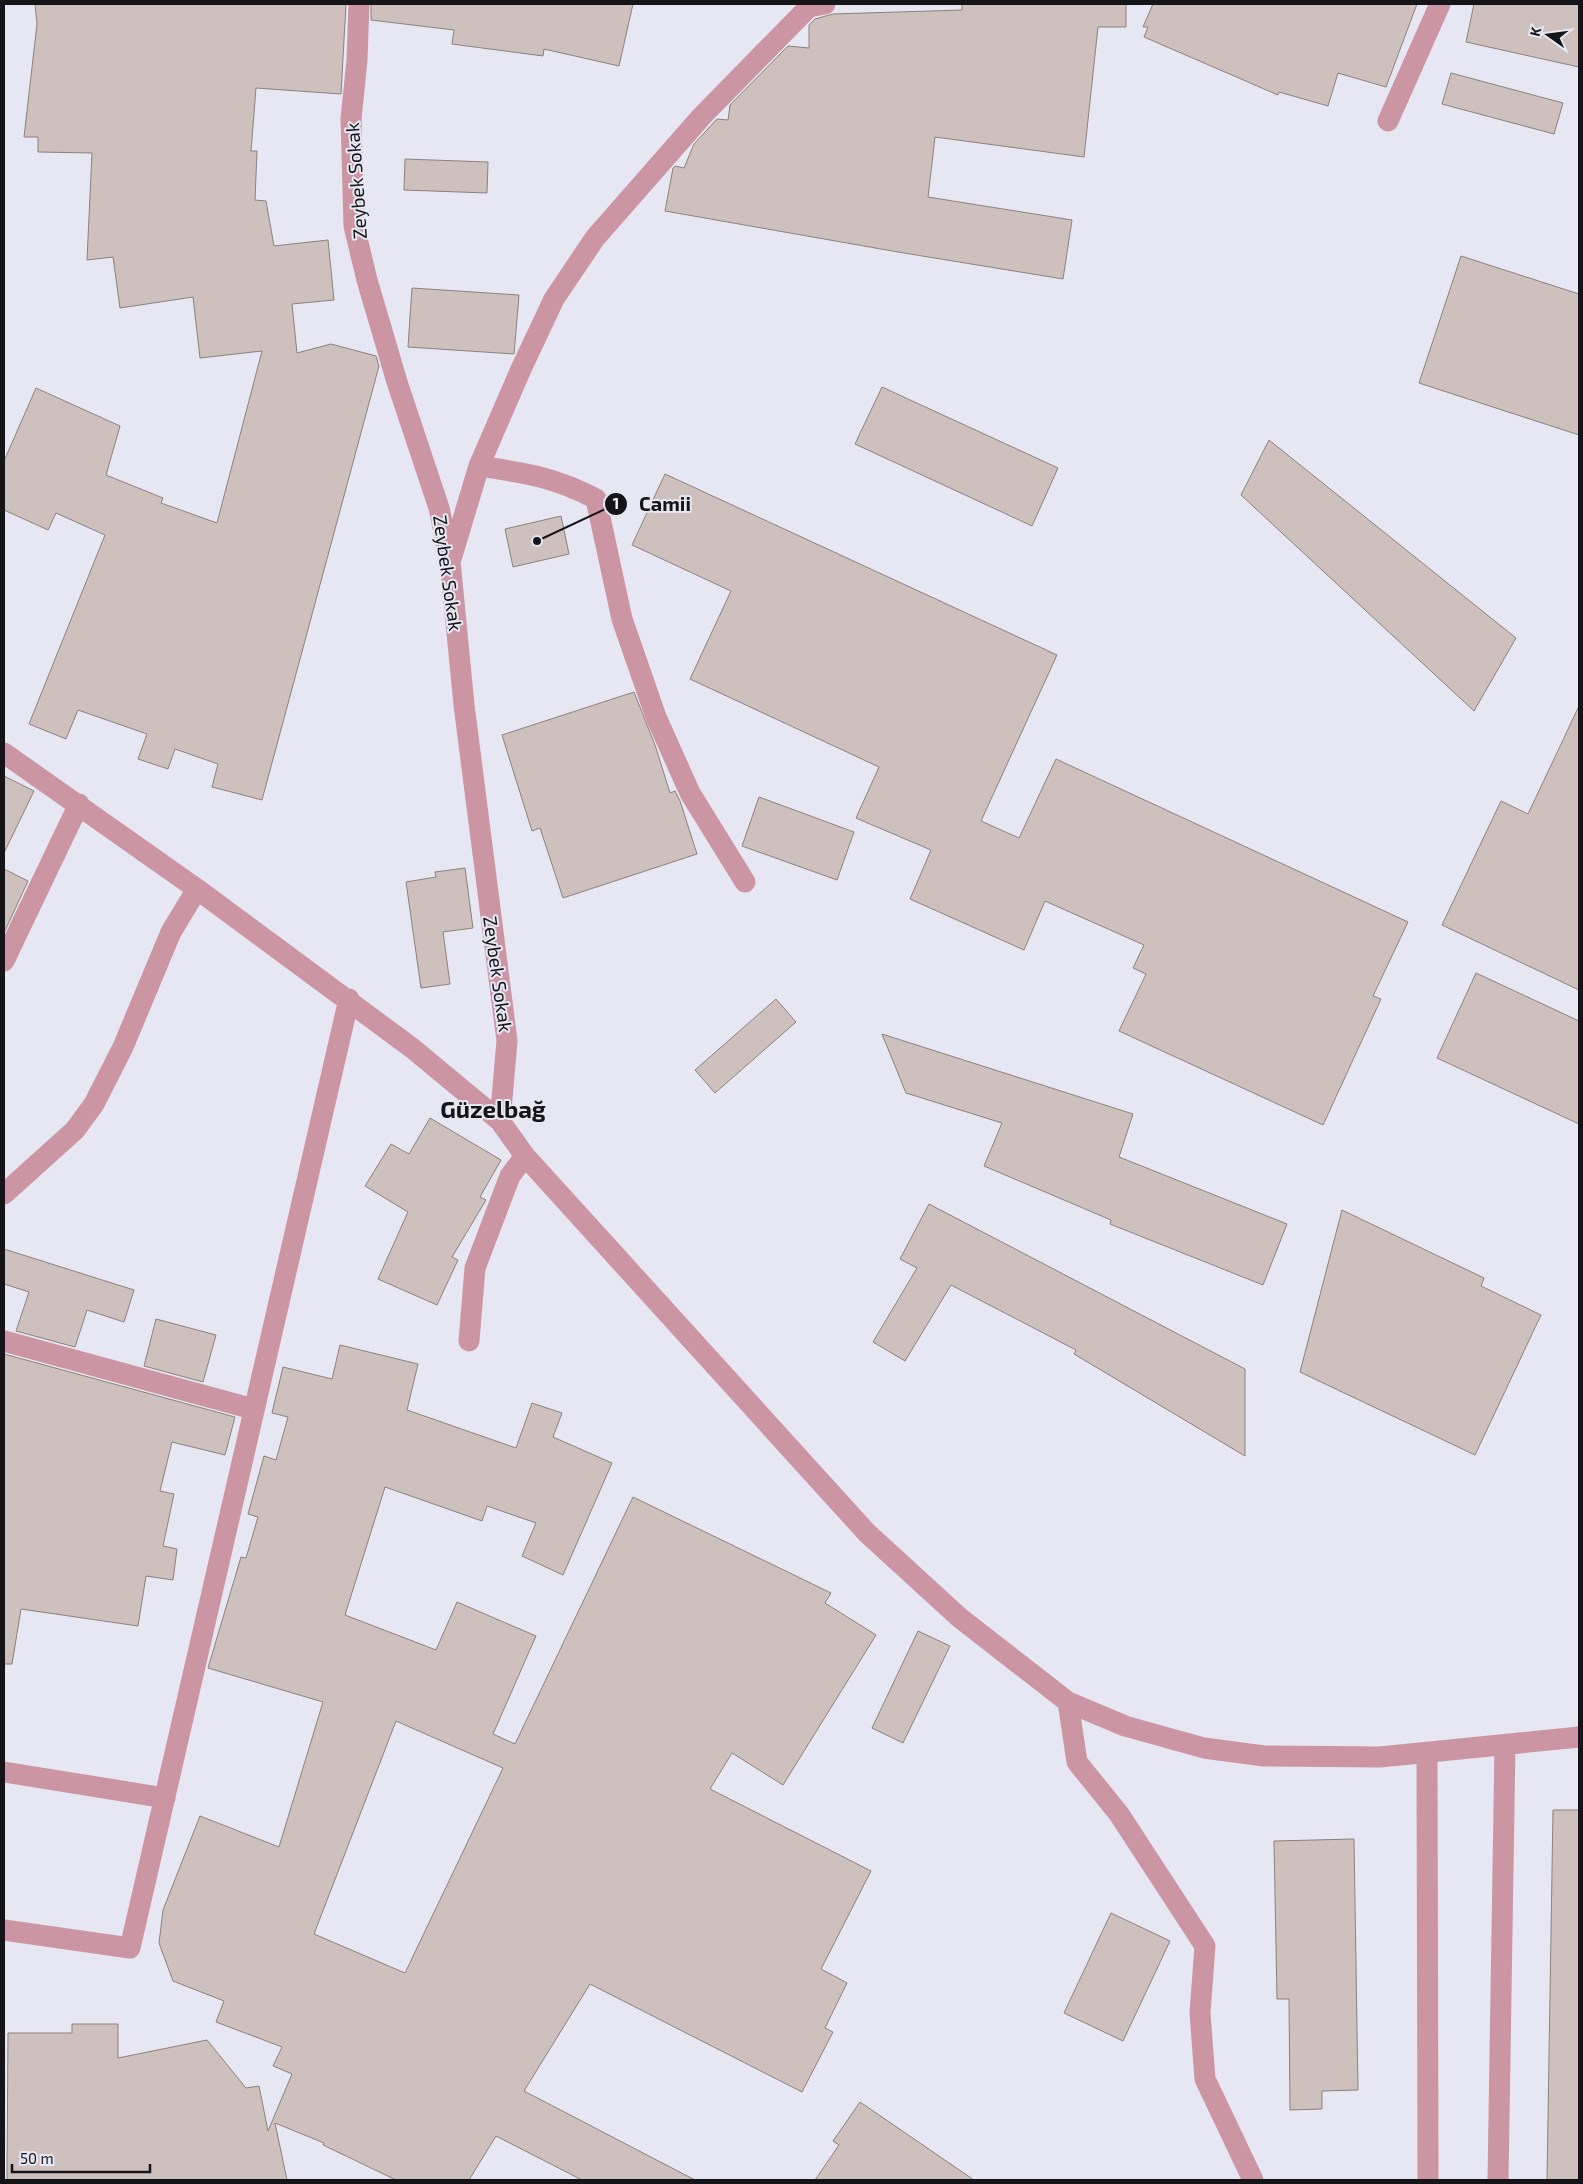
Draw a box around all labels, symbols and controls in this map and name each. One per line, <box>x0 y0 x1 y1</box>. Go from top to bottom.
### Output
north arrow <box>1523 10 1573 60</box>
text: K <box>1526 25 1544 38</box>
street label: Zeybek Sokak <box>340 122 371 240</box>
callout: Camii <box>604 487 701 522</box>
text: Camii <box>639 491 691 515</box>
text: 1 <box>613 494 619 512</box>
street label: Zeybek Sokak <box>429 513 468 633</box>
street label: Zeybek Sokak <box>479 914 518 1034</box>
district label: Güzelbağ <box>440 1094 546 1123</box>
scale bar <box>12 2142 150 2174</box>
text: 50 m <box>20 2149 54 2167</box>

